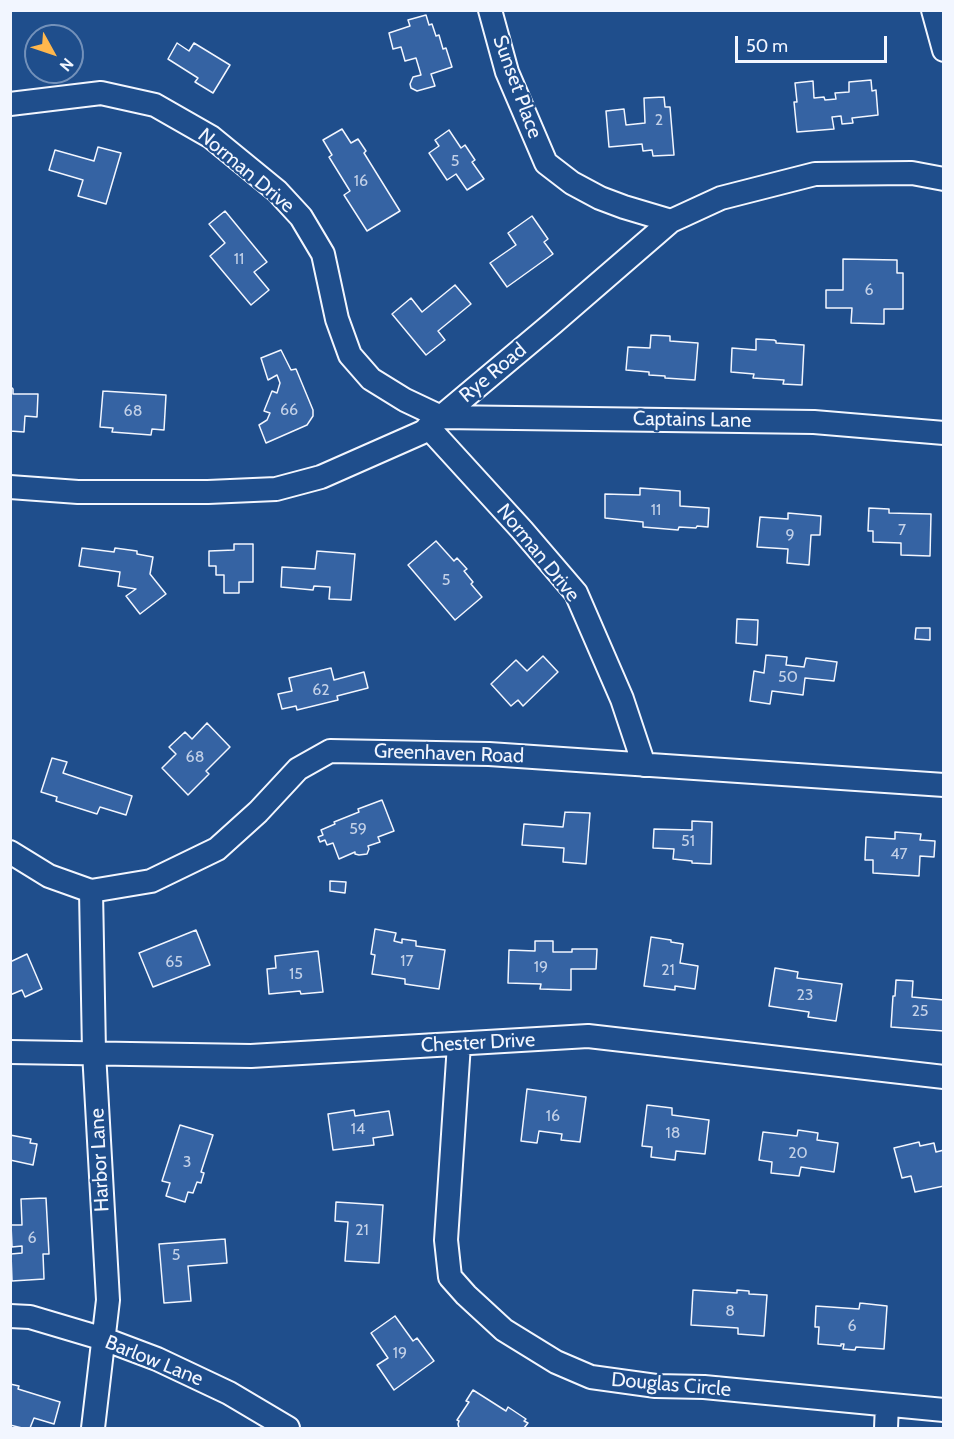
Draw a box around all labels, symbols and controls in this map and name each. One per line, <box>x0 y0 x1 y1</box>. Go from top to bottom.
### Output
north arrow <box>24 24 84 84</box>
scale bar <box>738 24 890 62</box>
street label: Sunset Place <box>487 32 547 142</box>
text: 50 m <box>746 35 788 57</box>
text: N <box>56 54 78 75</box>
house number: 2 <box>655 110 663 130</box>
street label: Norman Drive <box>193 124 299 218</box>
house number: 5 <box>451 151 459 171</box>
house number: 16 <box>354 171 368 191</box>
house number: 11 <box>234 249 244 269</box>
house number: 6 <box>864 280 874 300</box>
street label: Rye Road <box>455 338 531 408</box>
house number: 66 <box>280 400 298 420</box>
house number: 68 <box>124 401 142 421</box>
street label: Captains Lane <box>633 407 751 433</box>
street label: Norman Drive <box>491 499 585 607</box>
house number: 11 <box>651 500 661 520</box>
house number: 7 <box>898 520 906 540</box>
house number: 9 <box>785 525 795 545</box>
house number: 5 <box>442 570 450 590</box>
house number: 50 <box>778 667 798 687</box>
house number: 62 <box>312 680 330 700</box>
street label: Greenhaven Road <box>374 739 524 769</box>
house number: 68 <box>186 747 204 767</box>
house number: 59 <box>349 819 367 839</box>
house number: 51 <box>681 831 695 851</box>
house number: 47 <box>890 844 908 864</box>
house number: 17 <box>400 951 414 971</box>
house number: 65 <box>165 952 183 972</box>
house number: 19 <box>534 957 548 977</box>
house number: 21 <box>661 960 675 980</box>
house number: 15 <box>289 964 303 984</box>
house number: 23 <box>796 985 814 1005</box>
house number: 25 <box>911 1001 929 1021</box>
street label: Chester Drive <box>420 1028 536 1058</box>
house number: 16 <box>546 1106 560 1126</box>
street label: Harbor Lane <box>85 1108 115 1212</box>
house number: 14 <box>351 1119 365 1139</box>
house number: 18 <box>666 1123 680 1143</box>
house number: 20 <box>788 1143 808 1163</box>
house number: 3 <box>183 1152 191 1172</box>
house number: 21 <box>355 1220 369 1240</box>
house number: 6 <box>27 1228 37 1248</box>
house number: 5 <box>172 1245 180 1265</box>
house number: 8 <box>725 1301 735 1321</box>
house number: 6 <box>847 1316 857 1336</box>
street label: Barlow Lane <box>102 1331 206 1391</box>
house number: 19 <box>393 1343 407 1363</box>
street label: Douglas Circle <box>610 1368 732 1402</box>

